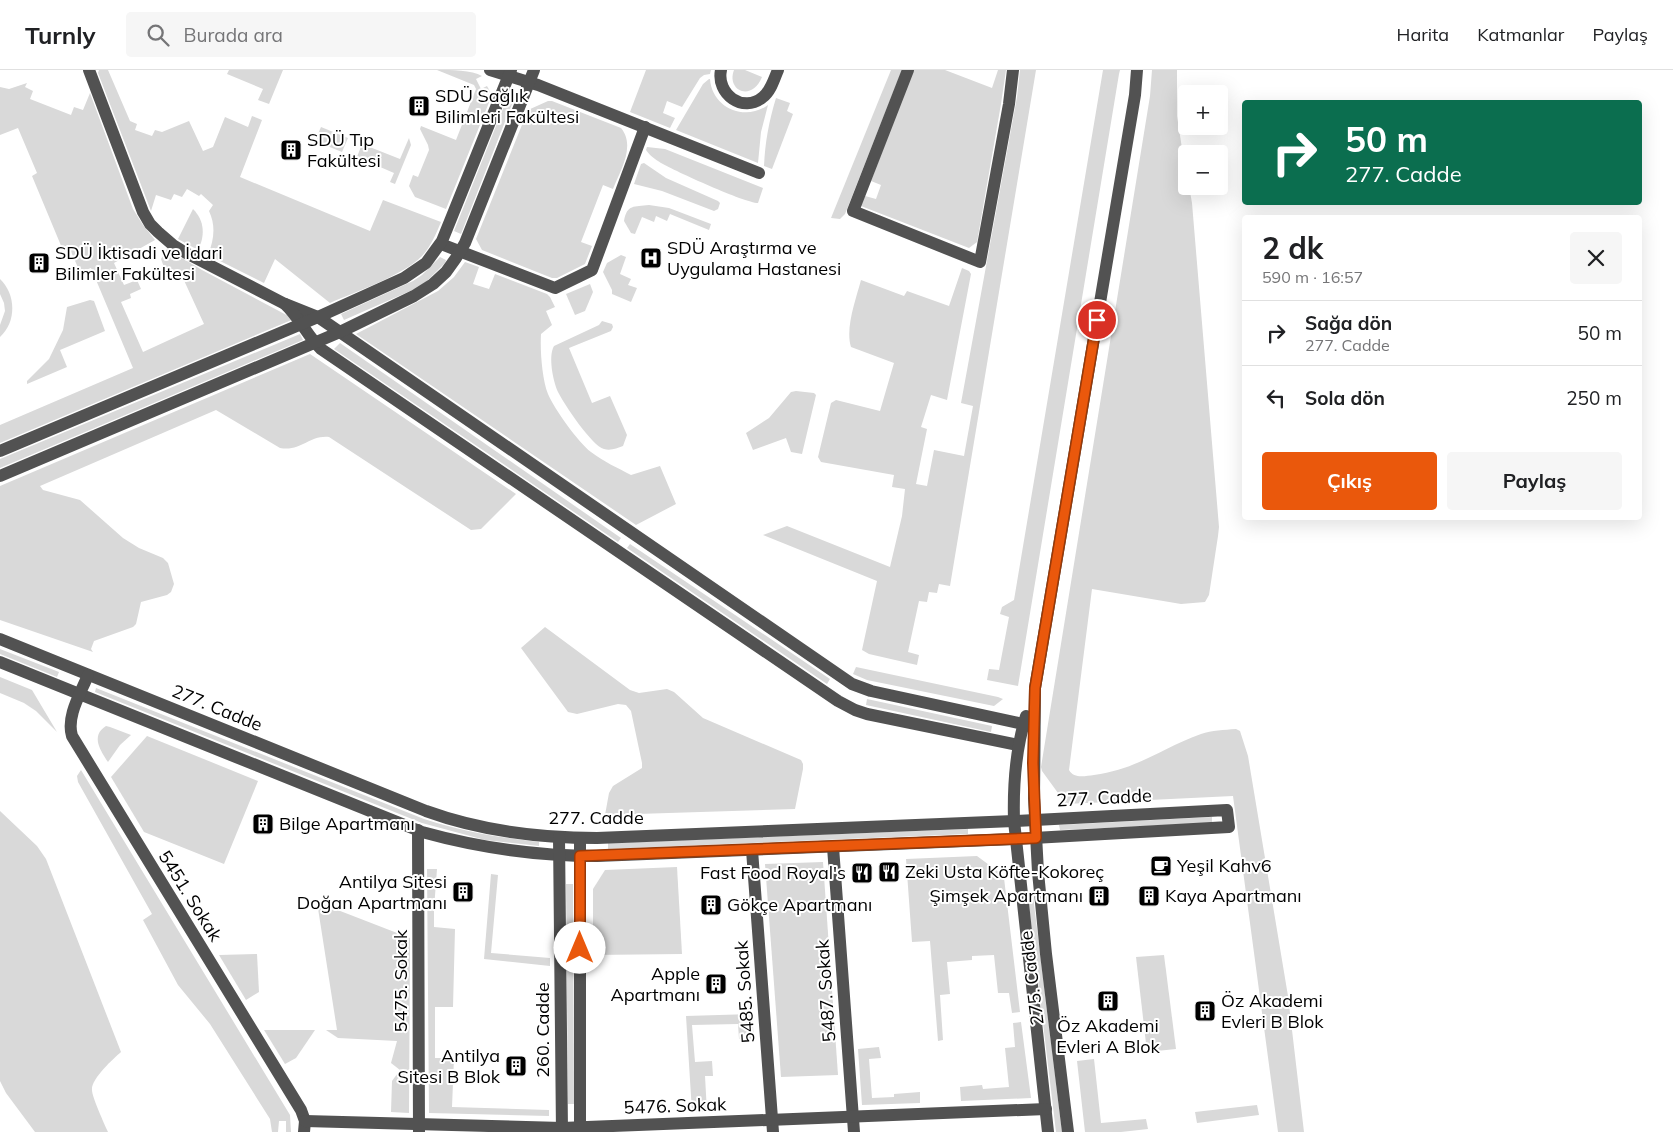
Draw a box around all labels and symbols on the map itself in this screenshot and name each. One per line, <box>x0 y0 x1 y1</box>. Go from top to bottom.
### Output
place label: SDÜ Sağlık Bilimleri Fakültesi <box>435 84 579 128</box>
building icon: SDÜ Sağlık Bilimleri Fakültesi <box>407 94 431 118</box>
place label: SDÜ Tıp Fakültesi <box>307 128 381 172</box>
building icon: SDÜ Tıp Fakültesi <box>279 138 303 162</box>
place label: SDÜ Araştırma ve Uygulama Hastanesi <box>667 236 841 280</box>
place label: SDÜ İktisadi ve İdari Bilimler Fakültesi <box>55 241 222 285</box>
hospital icon: SDÜ Araştırma ve Uygulama Hastanesi <box>639 246 663 270</box>
building icon: SDÜ İktisadi ve İdari Bilimler Fakültesi <box>27 251 51 275</box>
pin <box>1076 299 1118 341</box>
street label: 277. Cadde <box>169 679 266 736</box>
street label: 277. Cadde <box>1056 784 1152 811</box>
street label: 277. Cadde <box>548 806 644 829</box>
building icon: Bilge Apartmanı <box>251 812 275 836</box>
place label: Bilge Apartmanı <box>279 812 415 835</box>
street label: 5451. Sokak <box>153 846 228 946</box>
cafe icon: Yeşil Kahv6 <box>1149 854 1173 878</box>
place label: Yeşil Kahv6 <box>1176 854 1272 877</box>
restaurant icon: Zeki Usta Köfte-Kokoreç <box>877 860 901 884</box>
place label: Zeki Usta Köfte-Kokoreç <box>905 860 1104 883</box>
place label: Fast Food Royal's <box>700 861 846 884</box>
restaurant icon: Fast Food Royal's <box>850 861 874 885</box>
place label: Antilya Sitesi Doğan Apartmanı <box>297 870 447 914</box>
building icon: Antilya Sitesi Doğan Apartmanı <box>451 880 475 904</box>
place label: Şimşek Apartmanı <box>929 884 1083 907</box>
building icon: Şimşek Apartmanı <box>1087 884 1111 908</box>
building icon: Kaya Apartmanı <box>1137 884 1161 908</box>
place label: Kaya Apartmanı <box>1165 884 1302 907</box>
building icon: Gökçe Apartmanı <box>699 893 723 917</box>
place label: Gökçe Apartmanı <box>727 893 872 916</box>
position arrow <box>553 921 605 973</box>
street label: 5475. Sokak <box>389 929 412 1032</box>
street label: 275. Cadde <box>1014 929 1049 1027</box>
street label: 5487. Sokak <box>810 938 841 1043</box>
street label: 5485. Sokak <box>729 939 760 1044</box>
place label: Apple Apartmanı <box>610 962 700 1006</box>
building icon: Apple Apartmanı <box>704 972 728 996</box>
street label: 260. Cadde <box>531 982 554 1078</box>
building icon: Öz Akademi Evleri A Blok <box>1096 989 1120 1013</box>
place label: Öz Akademi Evleri B Blok <box>1221 989 1324 1033</box>
building icon: Öz Akademi Evleri B Blok <box>1193 999 1217 1023</box>
place label: Öz Akademi Evleri A Blok <box>1056 1014 1161 1058</box>
place label: Antilya Sitesi B Blok <box>398 1044 501 1088</box>
building icon: Antilya Sitesi B Blok <box>504 1054 528 1078</box>
street label: 5476. Sokak <box>623 1092 727 1119</box>

